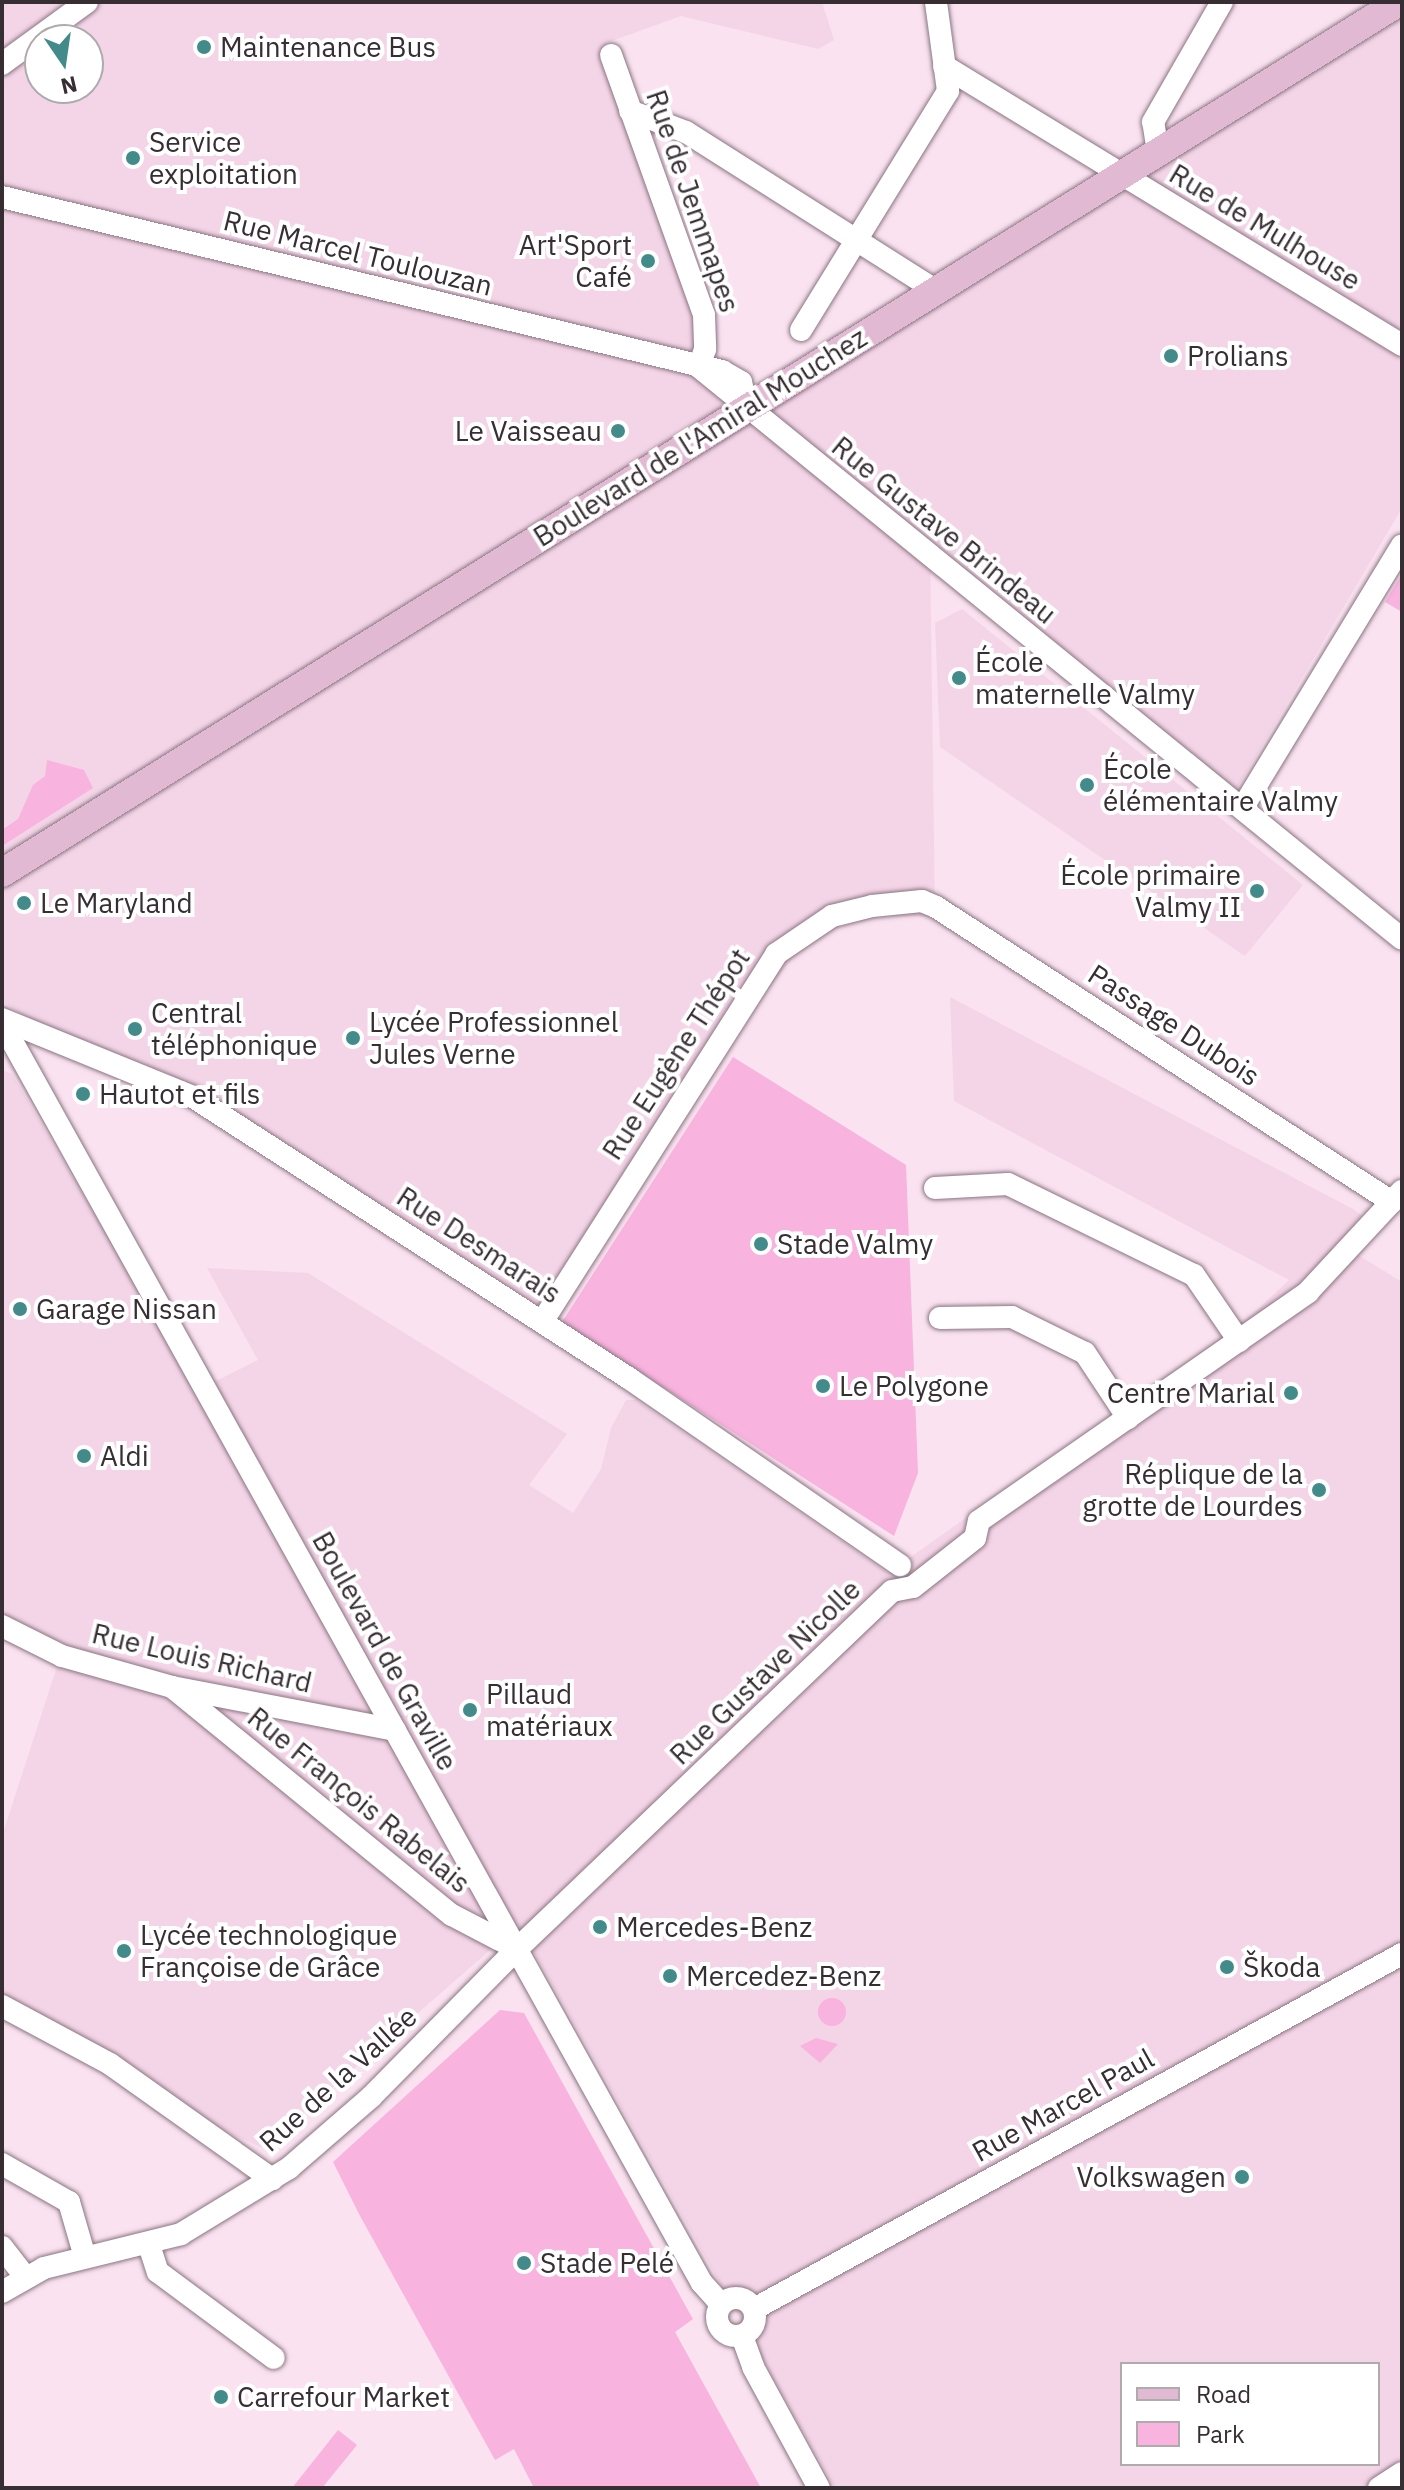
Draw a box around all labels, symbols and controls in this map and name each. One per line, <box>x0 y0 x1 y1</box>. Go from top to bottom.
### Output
north arrow <box>24 24 104 104</box>
place label: Maintenance Bus <box>220 30 436 64</box>
marker: Maintenance Bus <box>195 38 213 56</box>
text: N <box>58 70 80 102</box>
street label: Rue de Jemmapes <box>639 85 747 317</box>
place label: Service exploitation <box>149 125 298 191</box>
marker: Service exploitation <box>124 149 142 167</box>
street label: Rue de Mulhouse <box>1163 157 1367 297</box>
street label: Rue Marcel Toulouzan <box>220 203 496 303</box>
place label: Art'Sport Café <box>519 228 632 294</box>
marker: Art'Sport Café <box>639 252 657 270</box>
street label: Boulevard de l'Amiral Mouchez <box>527 320 873 554</box>
place label: Prolians <box>1187 339 1289 373</box>
marker: Prolians <box>1162 347 1180 365</box>
place label: Le Vaisseau <box>455 414 602 448</box>
marker: Le Vaisseau <box>609 422 627 440</box>
street label: Rue Gustave Brindeau <box>825 429 1063 631</box>
place label: École maternelle Valmy <box>975 645 1195 711</box>
marker: École maternelle Valmy <box>950 669 968 687</box>
place label: École élémentaire Valmy <box>1103 752 1338 818</box>
marker: École élémentaire Valmy <box>1078 776 1096 794</box>
place label: École primaire Valmy II <box>1060 858 1241 924</box>
marker: École primaire Valmy II <box>1248 882 1266 900</box>
place label: Le Maryland <box>40 886 193 920</box>
marker: Le Maryland <box>15 894 33 912</box>
street label: Rue Eugène Thépot <box>595 942 757 1166</box>
street label: Passage Dubois <box>1082 957 1266 1093</box>
place label: Central téléphonique <box>151 996 317 1062</box>
place label: Lycée Professionnel Jules Verne <box>369 1005 618 1071</box>
marker: Central téléphonique <box>126 1020 144 1038</box>
marker: Lycée Professionnel Jules Verne <box>344 1029 362 1047</box>
place label: Hautot et fils <box>99 1077 260 1111</box>
marker: Hautot et fils <box>74 1085 92 1103</box>
street label: Rue Desmarais <box>391 1180 567 1310</box>
place label: Stade Valmy <box>777 1227 933 1261</box>
marker: Stade Valmy <box>752 1235 770 1253</box>
place label: Garage Nissan <box>36 1292 217 1326</box>
marker: Garage Nissan <box>11 1300 29 1318</box>
place label: Le Polygone <box>839 1369 989 1403</box>
place label: Centre Marial <box>1107 1376 1275 1410</box>
marker: Le Polygone <box>814 1377 832 1395</box>
marker: Centre Marial <box>1282 1384 1300 1402</box>
place label: Aldi <box>100 1439 149 1473</box>
marker: Aldi <box>75 1447 93 1465</box>
place label: Réplique de la grotte de Lourdes <box>1082 1457 1303 1523</box>
marker: Réplique de la grotte de Lourdes <box>1310 1481 1328 1499</box>
street label: Boulevard de Graville <box>305 1526 465 1776</box>
street label: Rue Gustave Nicolle <box>663 1573 867 1771</box>
street label: Rue Louis Richard <box>89 1616 315 1700</box>
place label: Pillaud matériaux <box>486 1677 613 1743</box>
street label: Rue François Rabelais <box>241 1700 477 1900</box>
marker: Pillaud matériaux <box>461 1701 479 1719</box>
place label: Mercedes-Benz <box>616 1910 812 1944</box>
place label: Lycée technologique Françoise de Grâce <box>140 1918 397 1984</box>
marker: Mercedes-Benz <box>591 1918 609 1936</box>
marker: Lycée technologique Françoise de Grâce <box>115 1942 133 1960</box>
place label: Škoda <box>1243 1950 1320 1984</box>
marker: Škoda <box>1218 1958 1236 1976</box>
place label: Mercedez-Benz <box>686 1959 881 1993</box>
marker: Mercedez-Benz <box>661 1967 679 1985</box>
street label: Rue de la Vallée <box>252 2000 424 2158</box>
street label: Rue Marcel Paul <box>966 2041 1160 2169</box>
place label: Volkswagen <box>1077 2160 1226 2194</box>
marker: Volkswagen <box>1233 2168 1251 2186</box>
place label: Stade Pelé <box>540 2246 674 2280</box>
marker: Stade Pelé <box>515 2254 533 2272</box>
legend <box>1120 2362 1380 2466</box>
text: Road <box>1196 2378 1251 2410</box>
place label: Carrefour Market <box>237 2380 450 2414</box>
marker: Carrefour Market <box>212 2388 230 2406</box>
text: Park <box>1196 2418 1245 2450</box>

